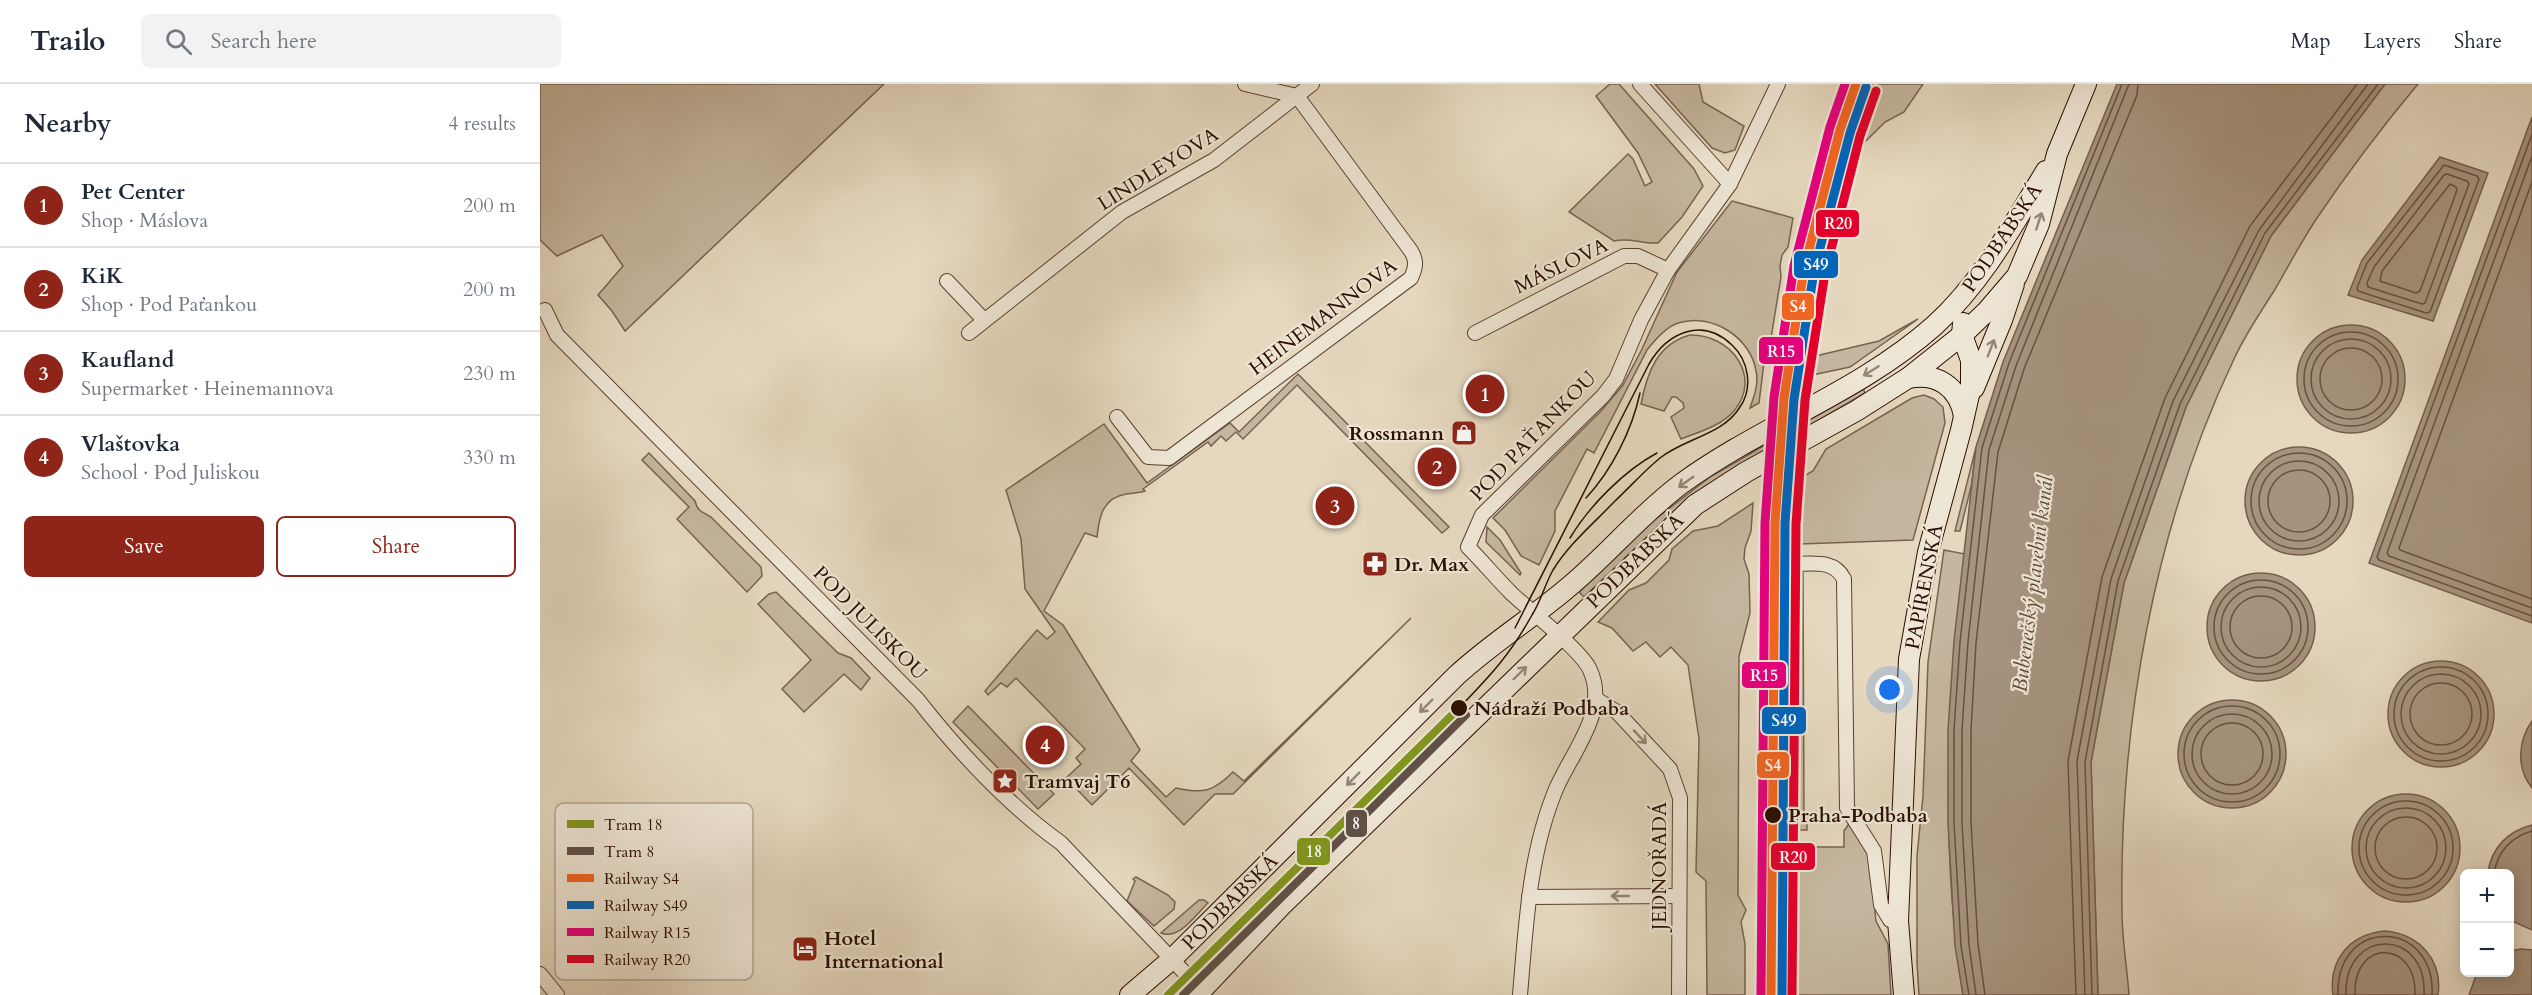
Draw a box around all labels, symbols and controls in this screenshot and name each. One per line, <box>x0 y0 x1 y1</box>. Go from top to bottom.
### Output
search box <box>141 14 561 68</box>
text: Trailo <box>30 22 105 60</box>
icon: search <box>162 25 195 58</box>
text: Search here <box>210 26 317 56</box>
text: Map <box>2291 27 2331 56</box>
text: Layers <box>2364 27 2421 56</box>
text: Share <box>2454 27 2502 56</box>
text: Nearby <box>24 106 112 141</box>
text: 4 results <box>448 110 516 137</box>
street label: LINDLEYOVA <box>1092 121 1224 217</box>
text: Pet Center <box>81 177 185 207</box>
street label: PODBABSKÁ <box>1956 178 2049 298</box>
text: 1 <box>38 192 49 219</box>
text: 200 m <box>463 192 516 219</box>
text: Shop · Máslova <box>81 207 208 234</box>
line badge: R20 <box>1815 209 1860 238</box>
one-way arrow <box>2034 212 2045 231</box>
text: R20 <box>1824 213 1852 235</box>
street label: MÁSLOVA <box>1510 231 1613 300</box>
line badge: S49 <box>1793 250 1839 279</box>
street label: HEINEMANNOVA <box>1244 252 1403 382</box>
text: S49 <box>1804 254 1828 276</box>
text: KiK <box>81 261 124 291</box>
text: 2 <box>38 276 49 303</box>
text: 200 m <box>463 276 516 303</box>
text: Shop · Pod Paťankou <box>81 291 257 318</box>
line badge: S4 <box>1781 292 1815 321</box>
text: S4 <box>1790 296 1806 318</box>
line badge: R15 <box>1758 336 1804 365</box>
one-way arrow <box>1986 339 1997 358</box>
text: R15 <box>1767 341 1795 363</box>
text: Kaufland <box>81 345 174 375</box>
text: 3 <box>38 360 49 387</box>
text: 230 m <box>463 360 516 387</box>
street label: POD PAŤANKOU <box>1464 365 1603 507</box>
one-way arrow <box>1863 366 1880 378</box>
pin: 1 <box>1466 372 1504 416</box>
text: Supermarket · Heinemannova <box>81 375 334 402</box>
shop icon: Rossmann <box>1449 418 1479 448</box>
place label: Rossmann <box>1349 420 1444 447</box>
text: Vlaštovka <box>81 429 180 459</box>
text: 4 <box>38 444 49 471</box>
text: 330 m <box>463 444 516 471</box>
pin: 2 <box>1418 444 1456 490</box>
text: School · Pod Juliskou <box>81 459 260 486</box>
water label: Bubenečský plavební kanál <box>2005 473 2061 694</box>
one-way arrow <box>1678 476 1694 488</box>
pin: 3 <box>1316 484 1354 528</box>
street label: PODBABSKÁ <box>1580 507 1690 614</box>
button: Save <box>24 516 264 577</box>
button: Share <box>276 516 516 577</box>
street label: PAPÍRENSKÁ <box>1899 521 1950 652</box>
pharmacy icon: Dr. Max <box>1360 549 1390 579</box>
place label: Dr. Max <box>1394 551 1469 578</box>
street label: POD JULISKOU <box>807 560 933 686</box>
line badge: R15 <box>1741 661 1787 689</box>
one-way arrow <box>1513 665 1528 680</box>
text: R15 <box>1750 665 1778 687</box>
your location <box>1875 675 1904 704</box>
place label: Nádraží Podbaba <box>1474 695 1629 722</box>
marker: Nádraží Podbaba <box>1449 698 1469 718</box>
one-way arrow <box>1418 699 1433 714</box>
line badge: S49 <box>1761 706 1807 735</box>
text: S49 <box>1772 710 1796 732</box>
pin: 4 <box>1026 722 1064 768</box>
one-way arrow <box>1633 729 1647 744</box>
line badge: S4 <box>1756 751 1790 779</box>
text: S4 <box>1765 755 1781 777</box>
place icon: Tramvaj T6 <box>990 766 1020 796</box>
place label: Tramvaj T6 <box>1024 768 1131 795</box>
one-way arrow <box>1346 772 1361 786</box>
street label: JEDNOŘADÁ <box>1646 801 1673 933</box>
place label: Praha-Podbaba <box>1788 802 1928 829</box>
legend <box>555 803 753 980</box>
marker: Praha-Podbaba <box>1763 805 1783 825</box>
line badge: 8 <box>1345 809 1368 838</box>
text: 8 <box>1352 813 1360 835</box>
text: Tram 18 <box>604 814 663 836</box>
line badge: 18 <box>1296 837 1331 866</box>
text: Tram 8 <box>604 841 655 863</box>
text: 18 <box>1306 841 1322 863</box>
line badge: R20 <box>1770 842 1816 871</box>
street label: PODBABSKÁ <box>1176 847 1285 956</box>
text: R20 <box>1779 847 1807 869</box>
text: Railway S4 <box>604 868 679 890</box>
map controls <box>2460 869 2514 977</box>
button: + <box>2460 869 2514 923</box>
one-way arrow <box>1611 890 1631 902</box>
text: Railway S49 <box>604 895 687 917</box>
text: Railway R15 <box>604 922 691 944</box>
button: − <box>2460 923 2514 977</box>
place label: Hotel International <box>824 925 944 975</box>
hotel icon: Hotel International <box>790 934 820 964</box>
text: Railway R20 <box>604 949 691 971</box>

